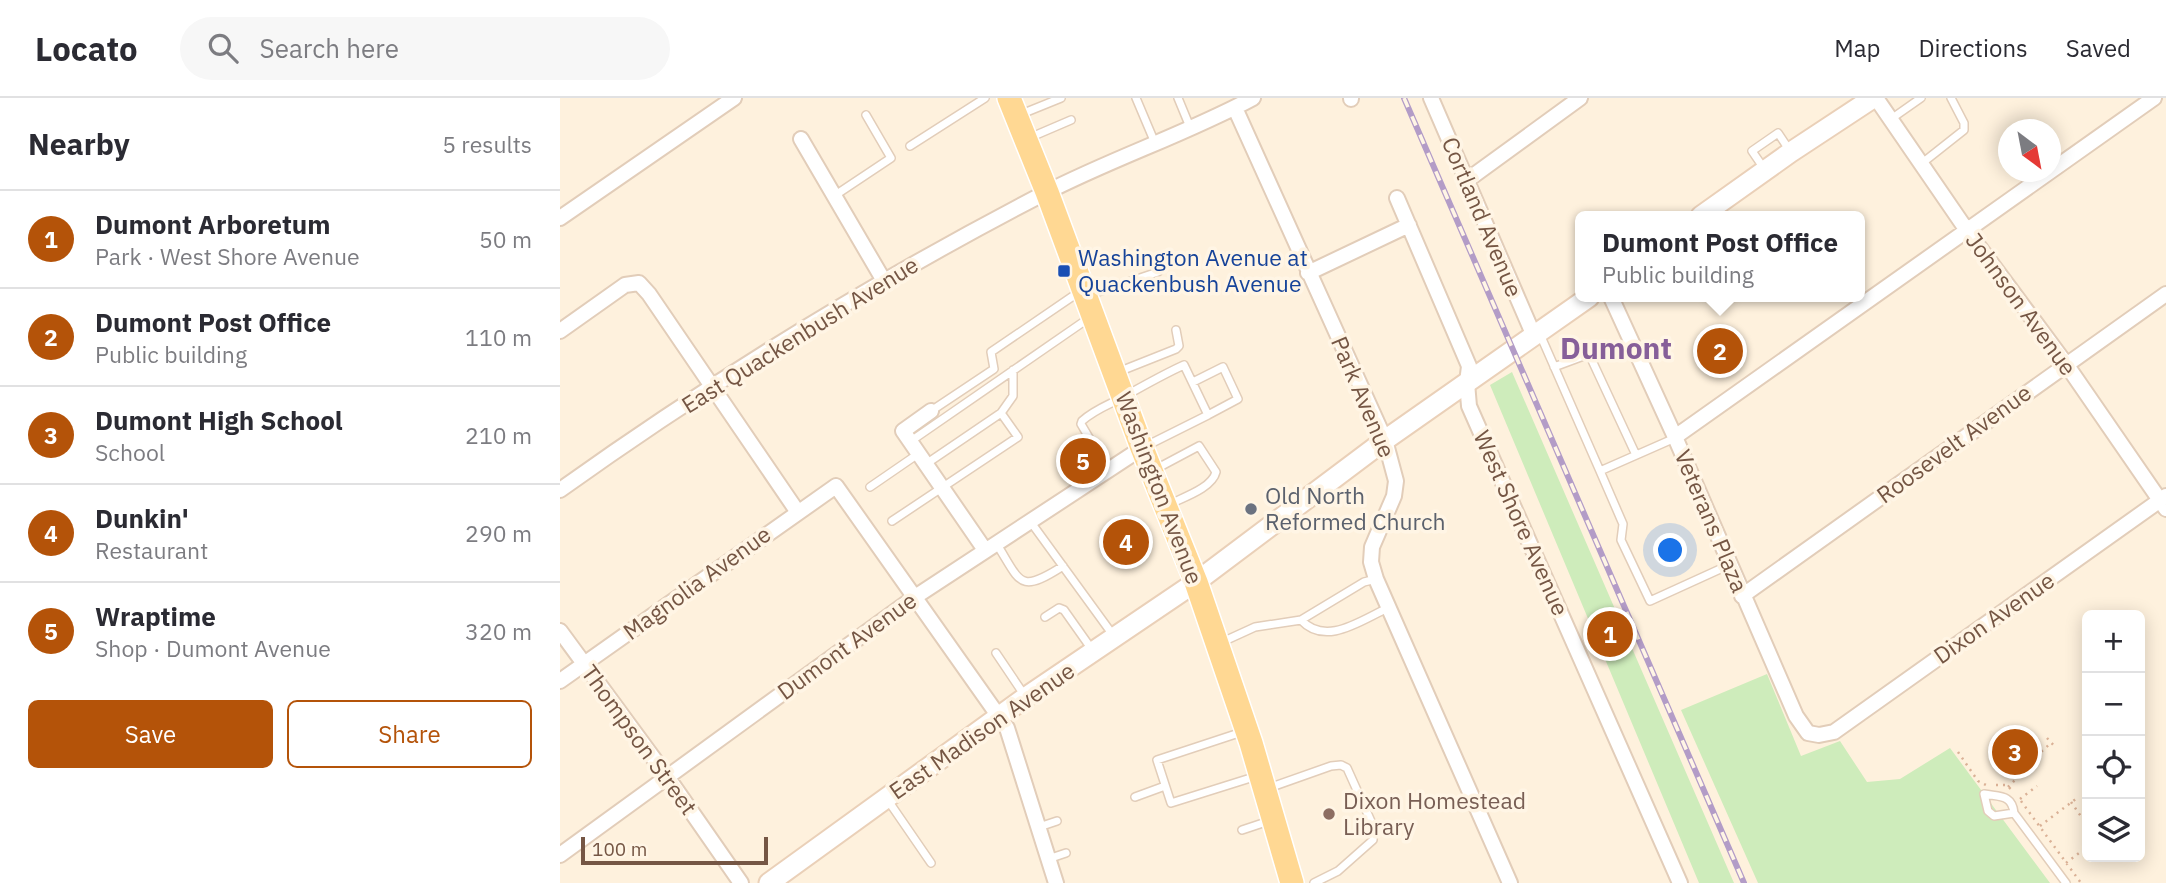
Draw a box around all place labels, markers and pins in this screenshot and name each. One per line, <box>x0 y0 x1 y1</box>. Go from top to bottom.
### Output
place label: Washington Avenue at Quackenbush Avenue <box>1078 242 1308 298</box>
marker: Washington Avenue at Quackenbush Avenue <box>1056 263 1072 279</box>
pin: 2 <box>1697 325 1743 377</box>
pin: 5 <box>1060 435 1106 487</box>
place label: Old North Reformed Church <box>1265 480 1446 536</box>
marker: Old North Reformed Church <box>1243 501 1259 517</box>
pin: 4 <box>1103 516 1149 568</box>
pin: 1 <box>1587 608 1633 660</box>
pin: 3 <box>1992 726 2038 778</box>
place label: Dixon Homestead Library <box>1343 785 1526 841</box>
marker: Dixon Homestead Library <box>1321 806 1337 822</box>

